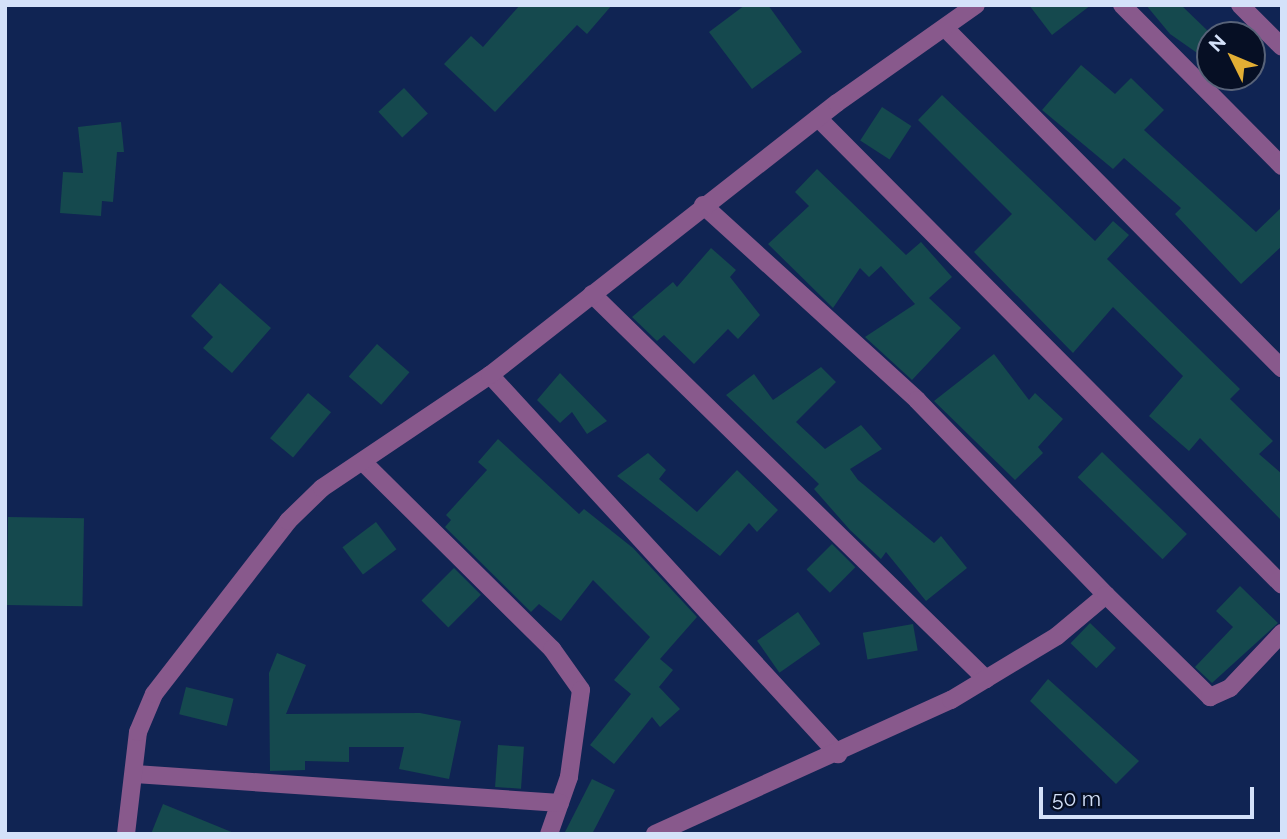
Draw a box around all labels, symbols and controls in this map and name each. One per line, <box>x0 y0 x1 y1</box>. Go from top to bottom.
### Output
north arrow <box>1196 21 1266 91</box>
text: N <box>1204 30 1230 56</box>
scale bar <box>1042 772 1257 816</box>
text: 50 m <box>1052 786 1101 811</box>

